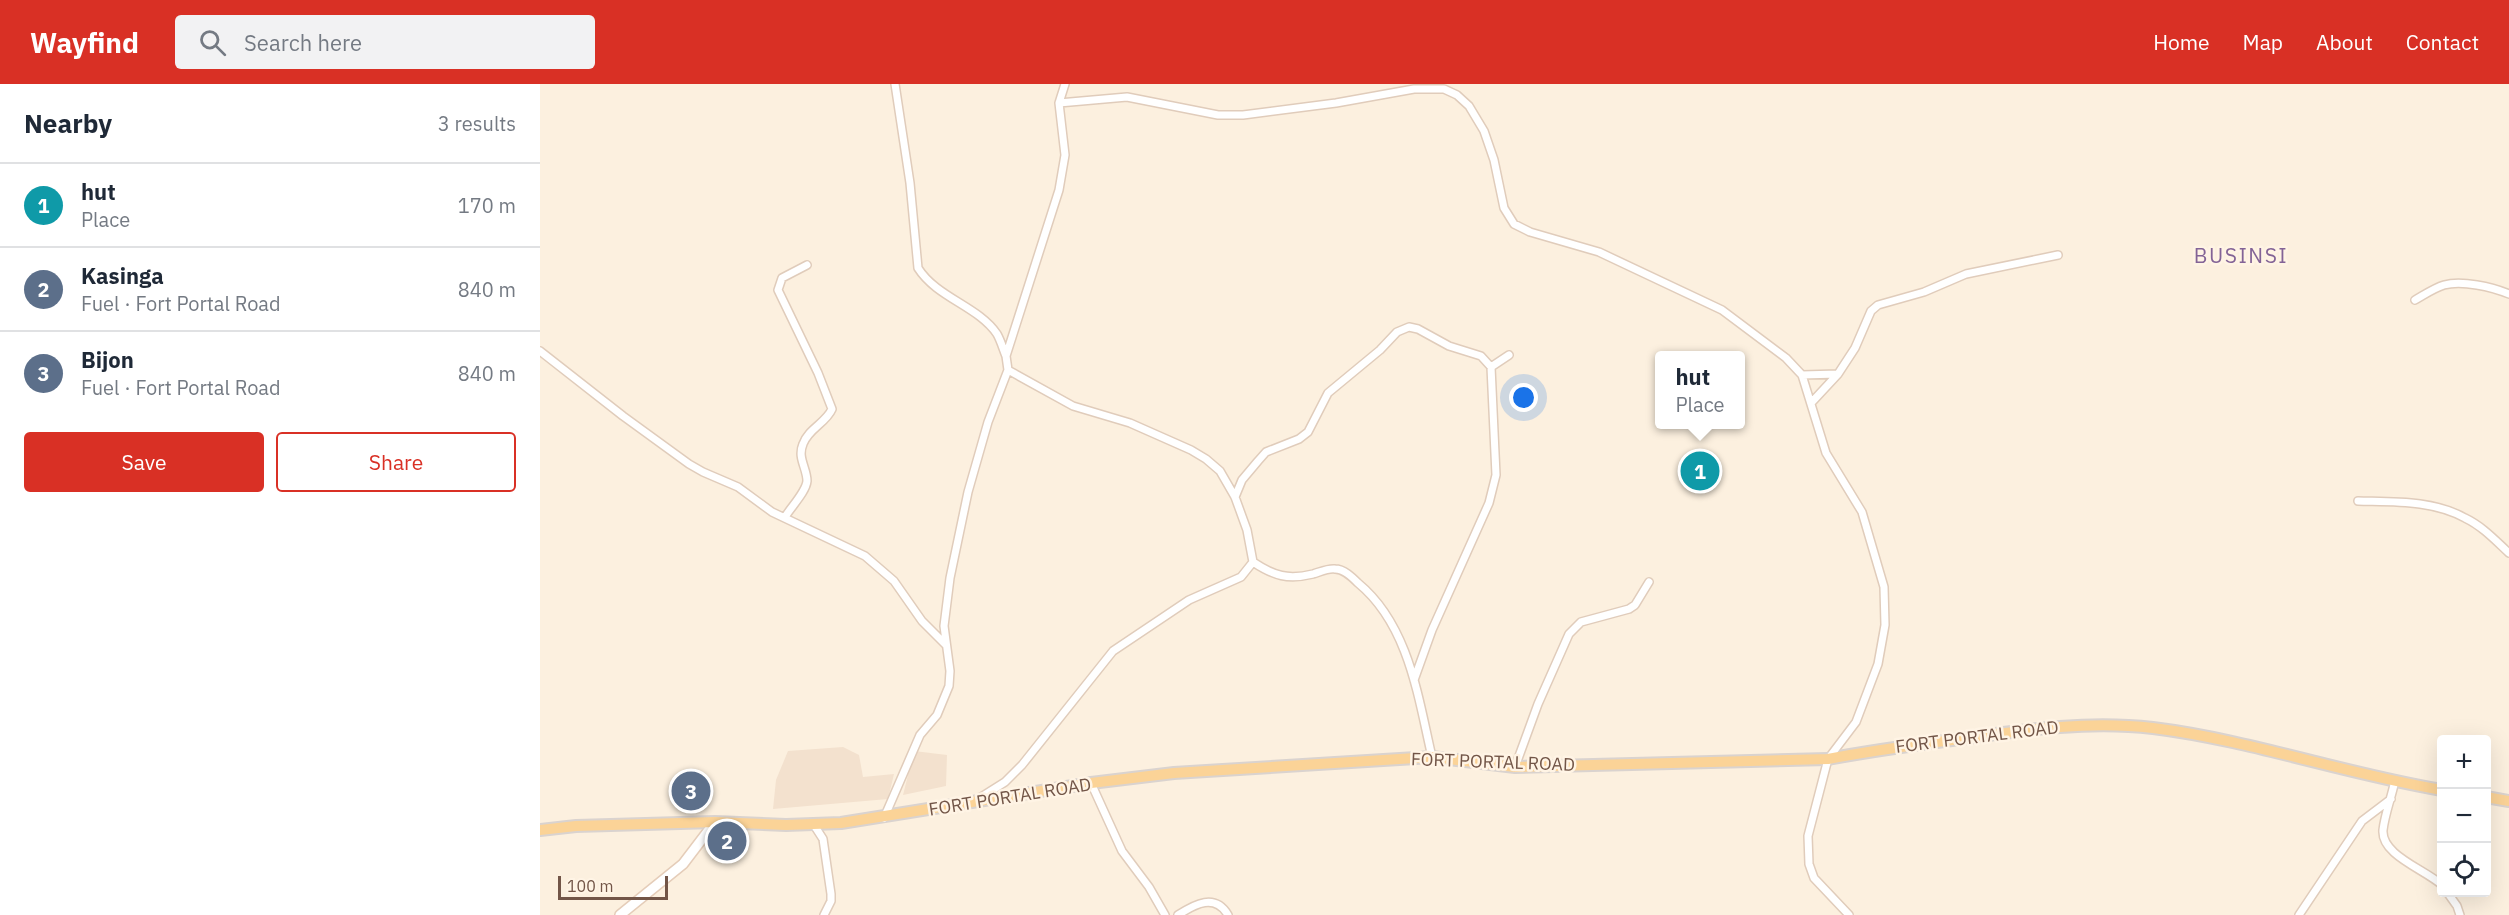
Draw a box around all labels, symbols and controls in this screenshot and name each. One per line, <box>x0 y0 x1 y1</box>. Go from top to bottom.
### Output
search box <box>175 15 595 69</box>
text: Wayfind <box>30 24 139 61</box>
icon: search <box>196 26 229 59</box>
text: Search here <box>244 28 362 57</box>
text: Home <box>2153 28 2210 56</box>
text: Map <box>2243 28 2283 56</box>
text: About <box>2316 28 2373 56</box>
text: Contact <box>2406 28 2479 56</box>
text: Nearby <box>24 106 112 140</box>
text: 3 results <box>438 110 516 137</box>
text: hut <box>81 177 116 206</box>
text: 1 <box>38 192 50 219</box>
text: 170 m <box>458 192 516 219</box>
text: Place <box>81 206 130 233</box>
district label: BUSINSI <box>2194 241 2288 269</box>
text: Kasinga <box>81 261 164 290</box>
text: 2 <box>38 276 50 303</box>
text: 840 m <box>458 276 516 303</box>
text: Fuel · Fort Portal Road <box>81 290 281 317</box>
text: Bijon <box>81 345 134 374</box>
popup <box>1655 351 1745 429</box>
text: 3 <box>38 360 50 387</box>
text: 840 m <box>458 360 516 387</box>
text: hut <box>1675 362 1710 391</box>
text: Fuel · Fort Portal Road <box>81 374 281 401</box>
your location <box>1509 383 1538 412</box>
text: Place <box>1675 391 1725 418</box>
button: Save <box>24 432 264 492</box>
button: Share <box>276 432 516 492</box>
pin: 1 <box>1680 448 1720 494</box>
street label: FORT PORTAL ROAD <box>1894 715 2060 758</box>
map controls <box>2437 735 2491 897</box>
button: + <box>2437 735 2491 789</box>
street label: FORT PORTAL ROAD <box>1411 747 1575 776</box>
pin: 3 <box>672 768 710 814</box>
street label: FORT PORTAL ROAD <box>927 772 1093 821</box>
button: − <box>2437 789 2491 843</box>
pin: 2 <box>708 818 747 864</box>
button: locate <box>2437 843 2491 897</box>
scale bar <box>558 873 668 900</box>
text: 100 m <box>567 876 614 896</box>

